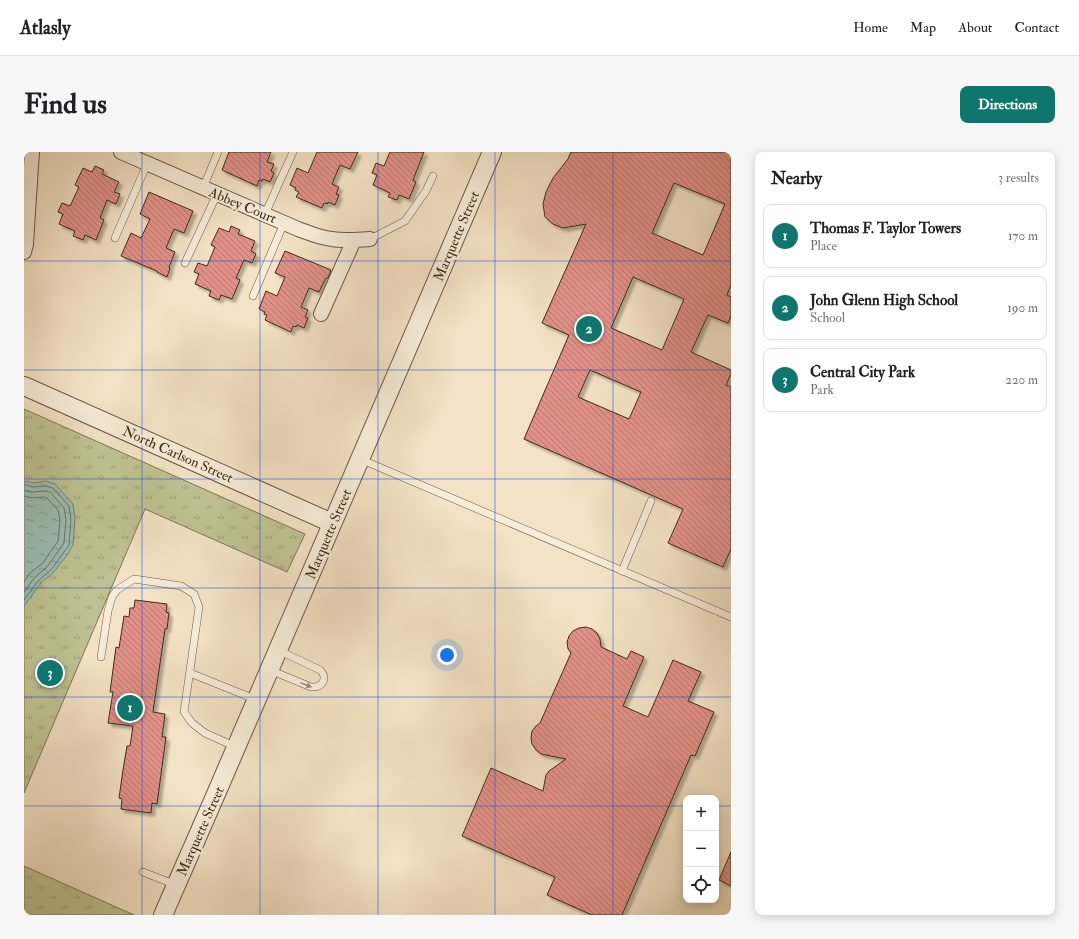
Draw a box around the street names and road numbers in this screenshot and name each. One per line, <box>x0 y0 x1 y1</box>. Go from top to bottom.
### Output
street label: Abbey Court <box>205 183 279 228</box>
street label: Marquette Street <box>430 188 483 284</box>
street label: North Carlson Street <box>120 422 236 487</box>
street label: Marquette Street <box>302 486 355 582</box>
street label: Marquette Street <box>173 783 228 879</box>

